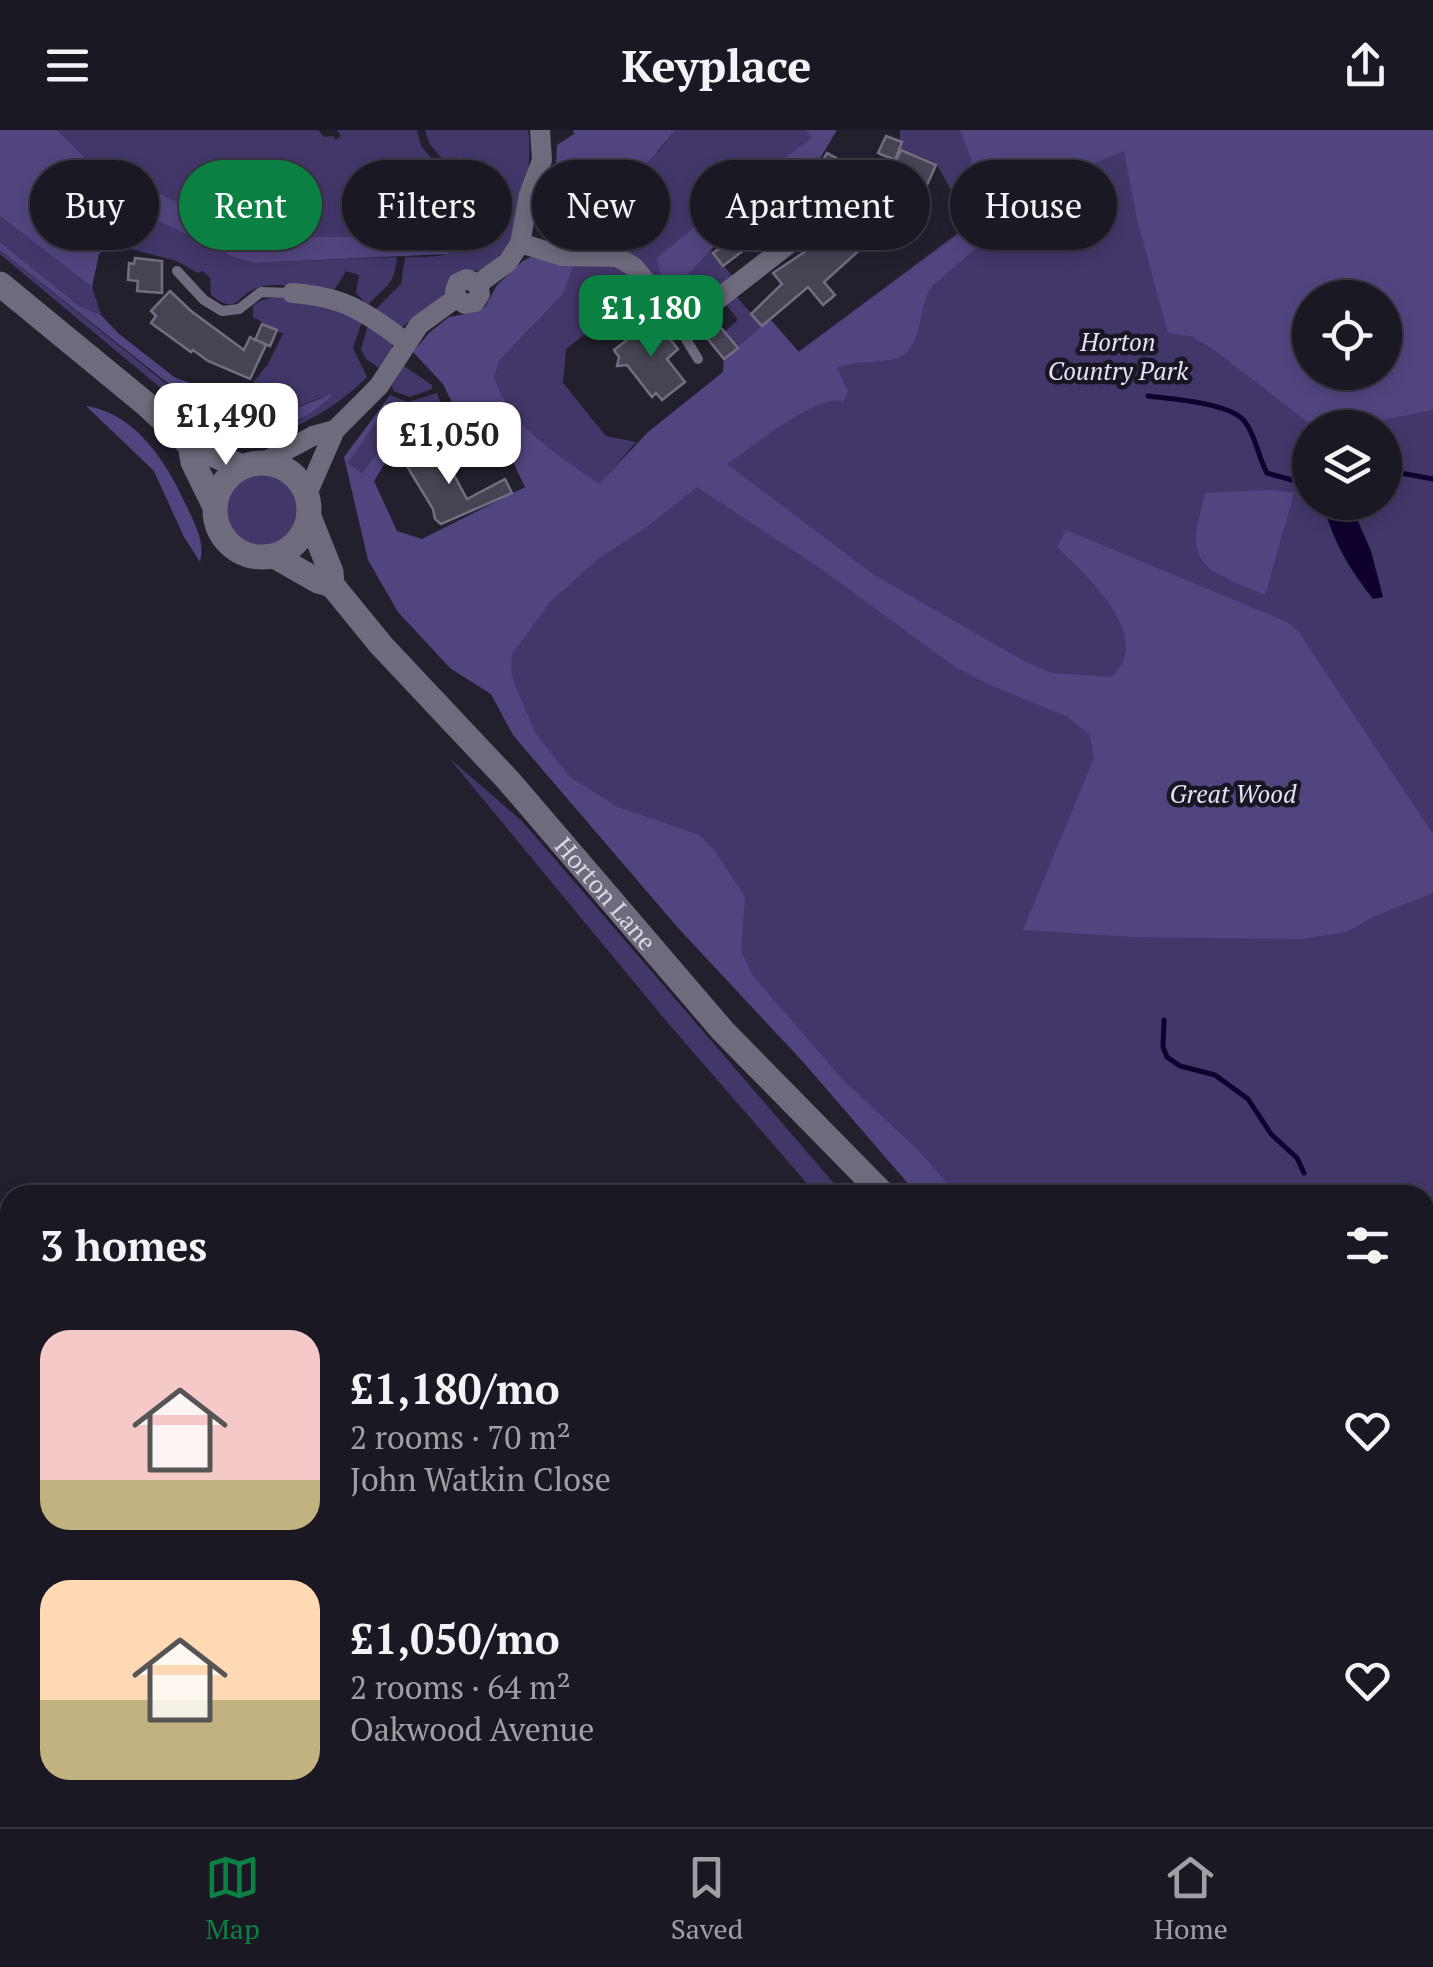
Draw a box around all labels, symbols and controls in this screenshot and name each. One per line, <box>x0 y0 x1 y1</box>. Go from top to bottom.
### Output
text: Keyplace <box>622 35 811 95</box>
icon: menu <box>40 38 95 93</box>
icon: share <box>1338 38 1393 93</box>
chip: Buy <box>30 160 159 250</box>
chip: Rent <box>179 160 322 250</box>
chip: Filters <box>342 160 512 250</box>
chip: New <box>532 160 670 250</box>
chip: Apartment <box>690 160 930 250</box>
chip: House <box>950 160 1117 250</box>
pin: £1,180 <box>570 275 732 360</box>
map controls <box>1292 280 1402 520</box>
button: locate <box>1292 280 1402 390</box>
text: £1,180 <box>601 286 701 328</box>
park label: Horton Country Park <box>1048 325 1189 387</box>
pin: £1,490 <box>145 383 307 468</box>
text: £1,490 <box>176 394 276 436</box>
pin: £1,050 <box>368 402 530 487</box>
button: layers <box>1292 410 1402 520</box>
text: £1,050 <box>399 413 499 455</box>
park label: Great Wood <box>1170 777 1297 810</box>
street label: Horton Lane <box>548 830 664 957</box>
text: 3 homes <box>40 1217 207 1273</box>
icon: filters <box>1340 1218 1395 1273</box>
text: £1,180/mo <box>350 1360 560 1416</box>
icon: home <box>120 1370 240 1490</box>
icon: heart <box>1340 1403 1395 1458</box>
text: 2 rooms · 70 m² <box>350 1416 571 1458</box>
text: John Watkin Close <box>350 1458 611 1500</box>
text: £1,050/mo <box>350 1610 560 1666</box>
icon: home <box>120 1620 240 1740</box>
icon: heart <box>1340 1653 1395 1708</box>
text: 2 rooms · 64 m² <box>350 1666 571 1708</box>
text: Oakwood Avenue <box>350 1708 594 1750</box>
tab: Map <box>205 1850 260 1947</box>
tab: Saved <box>671 1850 743 1947</box>
tab: Home <box>1154 1850 1228 1947</box>

